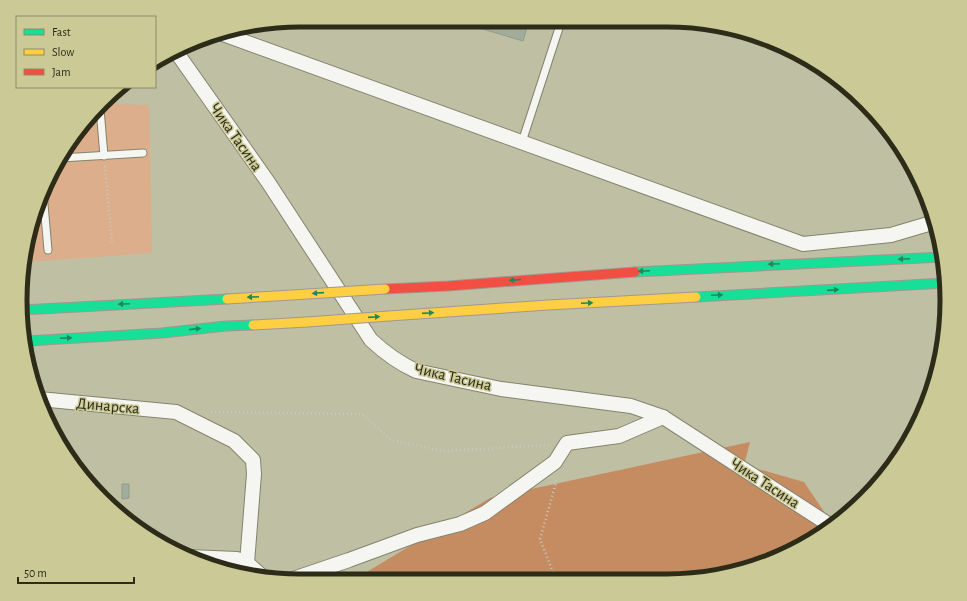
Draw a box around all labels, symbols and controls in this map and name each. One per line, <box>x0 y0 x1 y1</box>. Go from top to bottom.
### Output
legend <box>16 16 156 88</box>
text: Fast <box>52 26 71 38</box>
text: Slow <box>52 46 74 58</box>
text: Jam <box>52 66 71 78</box>
street label: Чика Тасина <box>207 100 265 174</box>
one-way arrow <box>898 255 910 262</box>
one-way arrow <box>768 261 780 268</box>
one-way arrow <box>638 268 650 275</box>
one-way arrow <box>509 277 521 284</box>
one-way arrow <box>827 286 839 293</box>
one-way arrow <box>312 290 324 297</box>
one-way arrow <box>711 292 724 298</box>
one-way arrow <box>246 294 259 300</box>
one-way arrow <box>581 299 593 306</box>
one-way arrow <box>118 301 130 308</box>
one-way arrow <box>422 310 434 317</box>
one-way arrow <box>368 313 380 320</box>
one-way arrow <box>189 326 201 333</box>
one-way arrow <box>60 335 72 342</box>
street label: Чика Тасина <box>413 360 493 394</box>
street label: Динарска <box>76 395 140 417</box>
street label: Чика Тасина <box>728 455 802 511</box>
scale bar <box>18 559 134 585</box>
text: 50 m <box>24 567 47 579</box>

